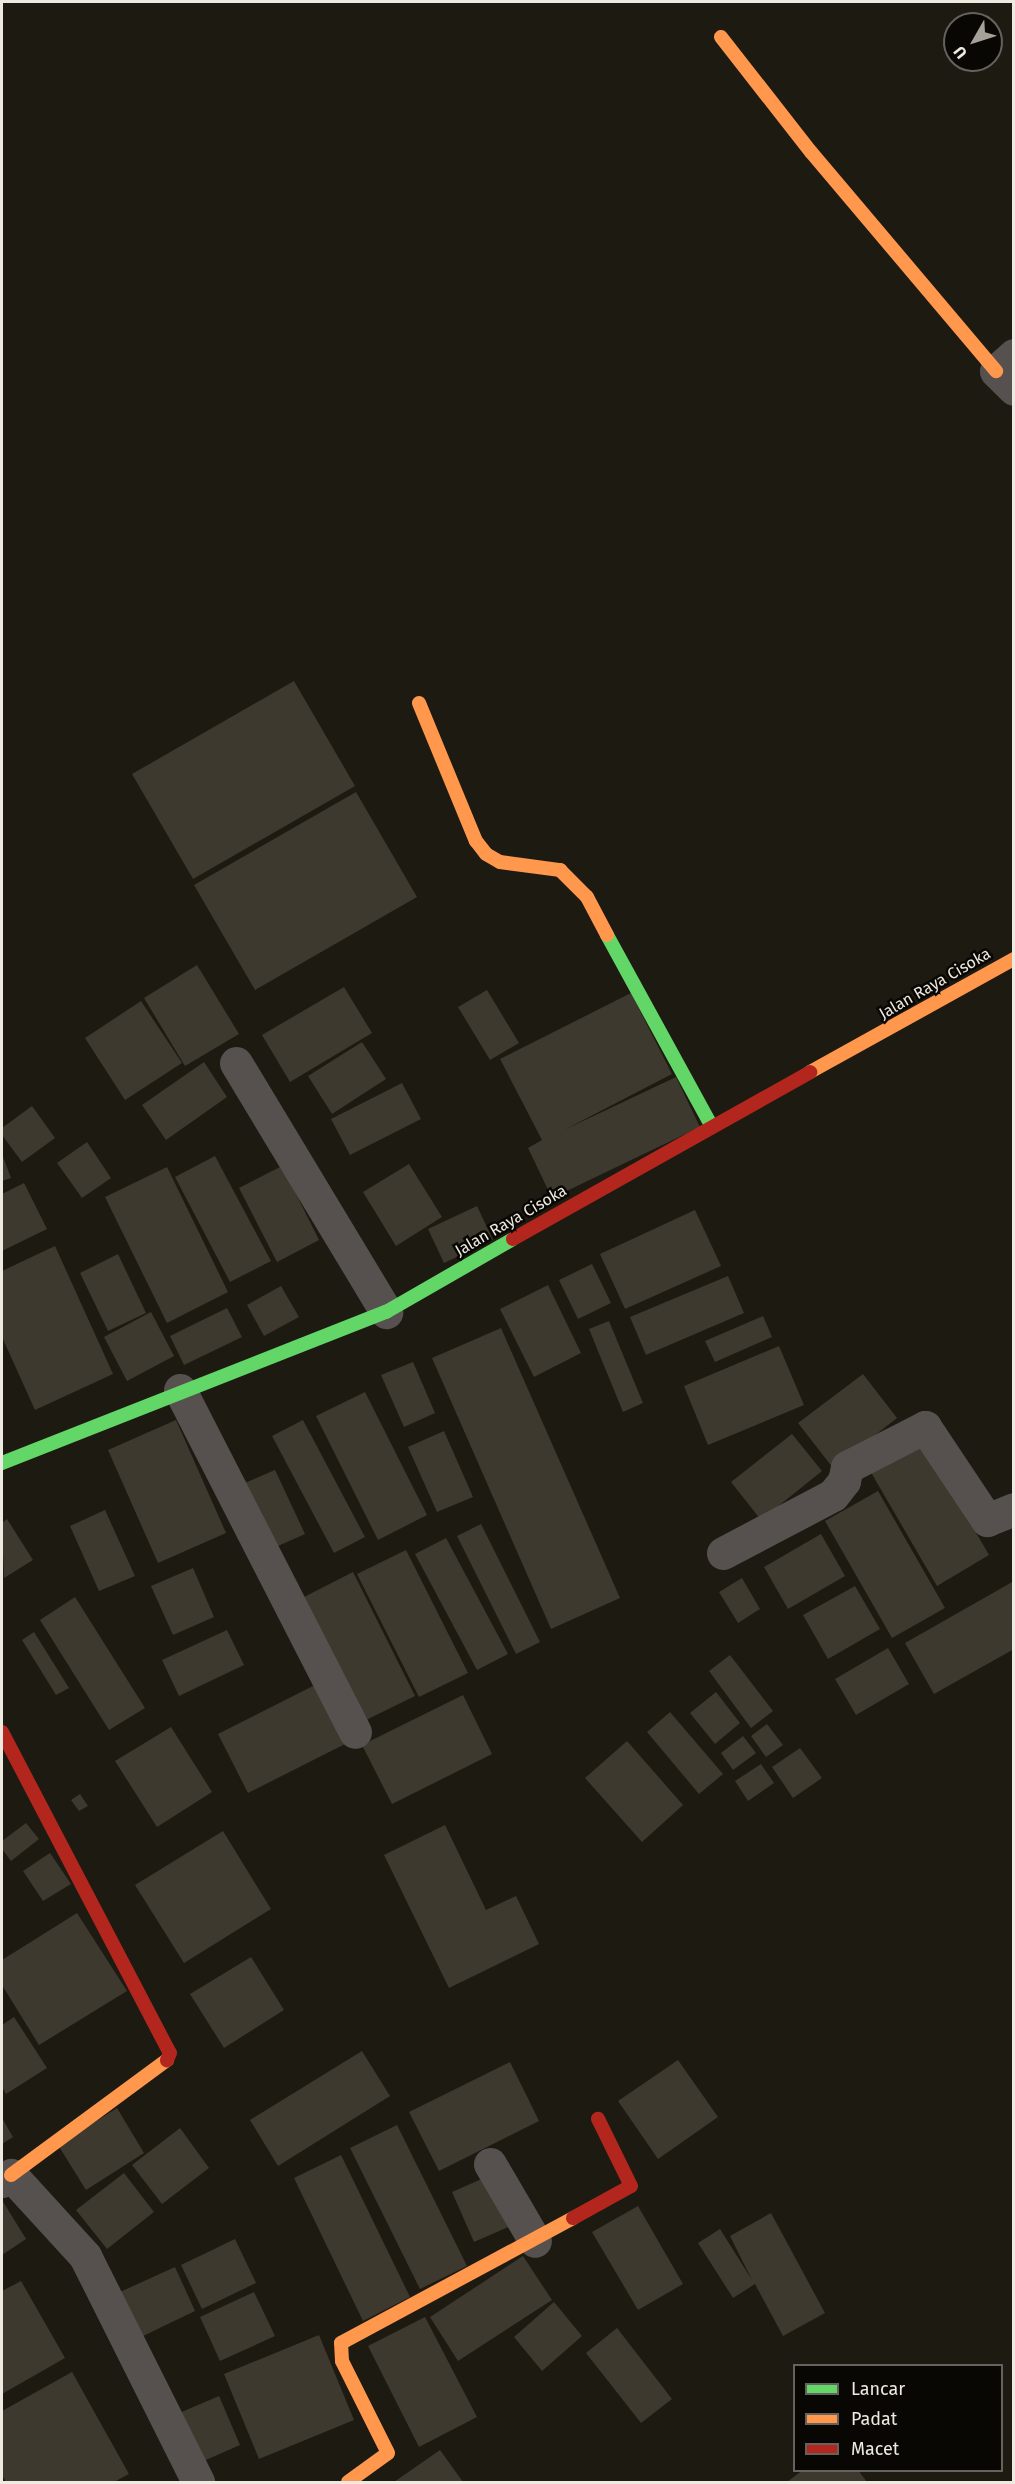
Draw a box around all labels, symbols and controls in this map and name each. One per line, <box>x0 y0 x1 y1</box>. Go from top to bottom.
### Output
north arrow <box>943 12 1003 72</box>
text: U <box>950 42 971 62</box>
street label: Jalan Raya Cisoka <box>876 944 994 1024</box>
street label: Jalan Raya Cisoka <box>452 1181 570 1261</box>
legend <box>793 2364 1003 2472</box>
text: Lancar <box>851 2378 905 2400</box>
text: Padat <box>851 2408 897 2430</box>
text: Macet <box>851 2438 899 2460</box>

